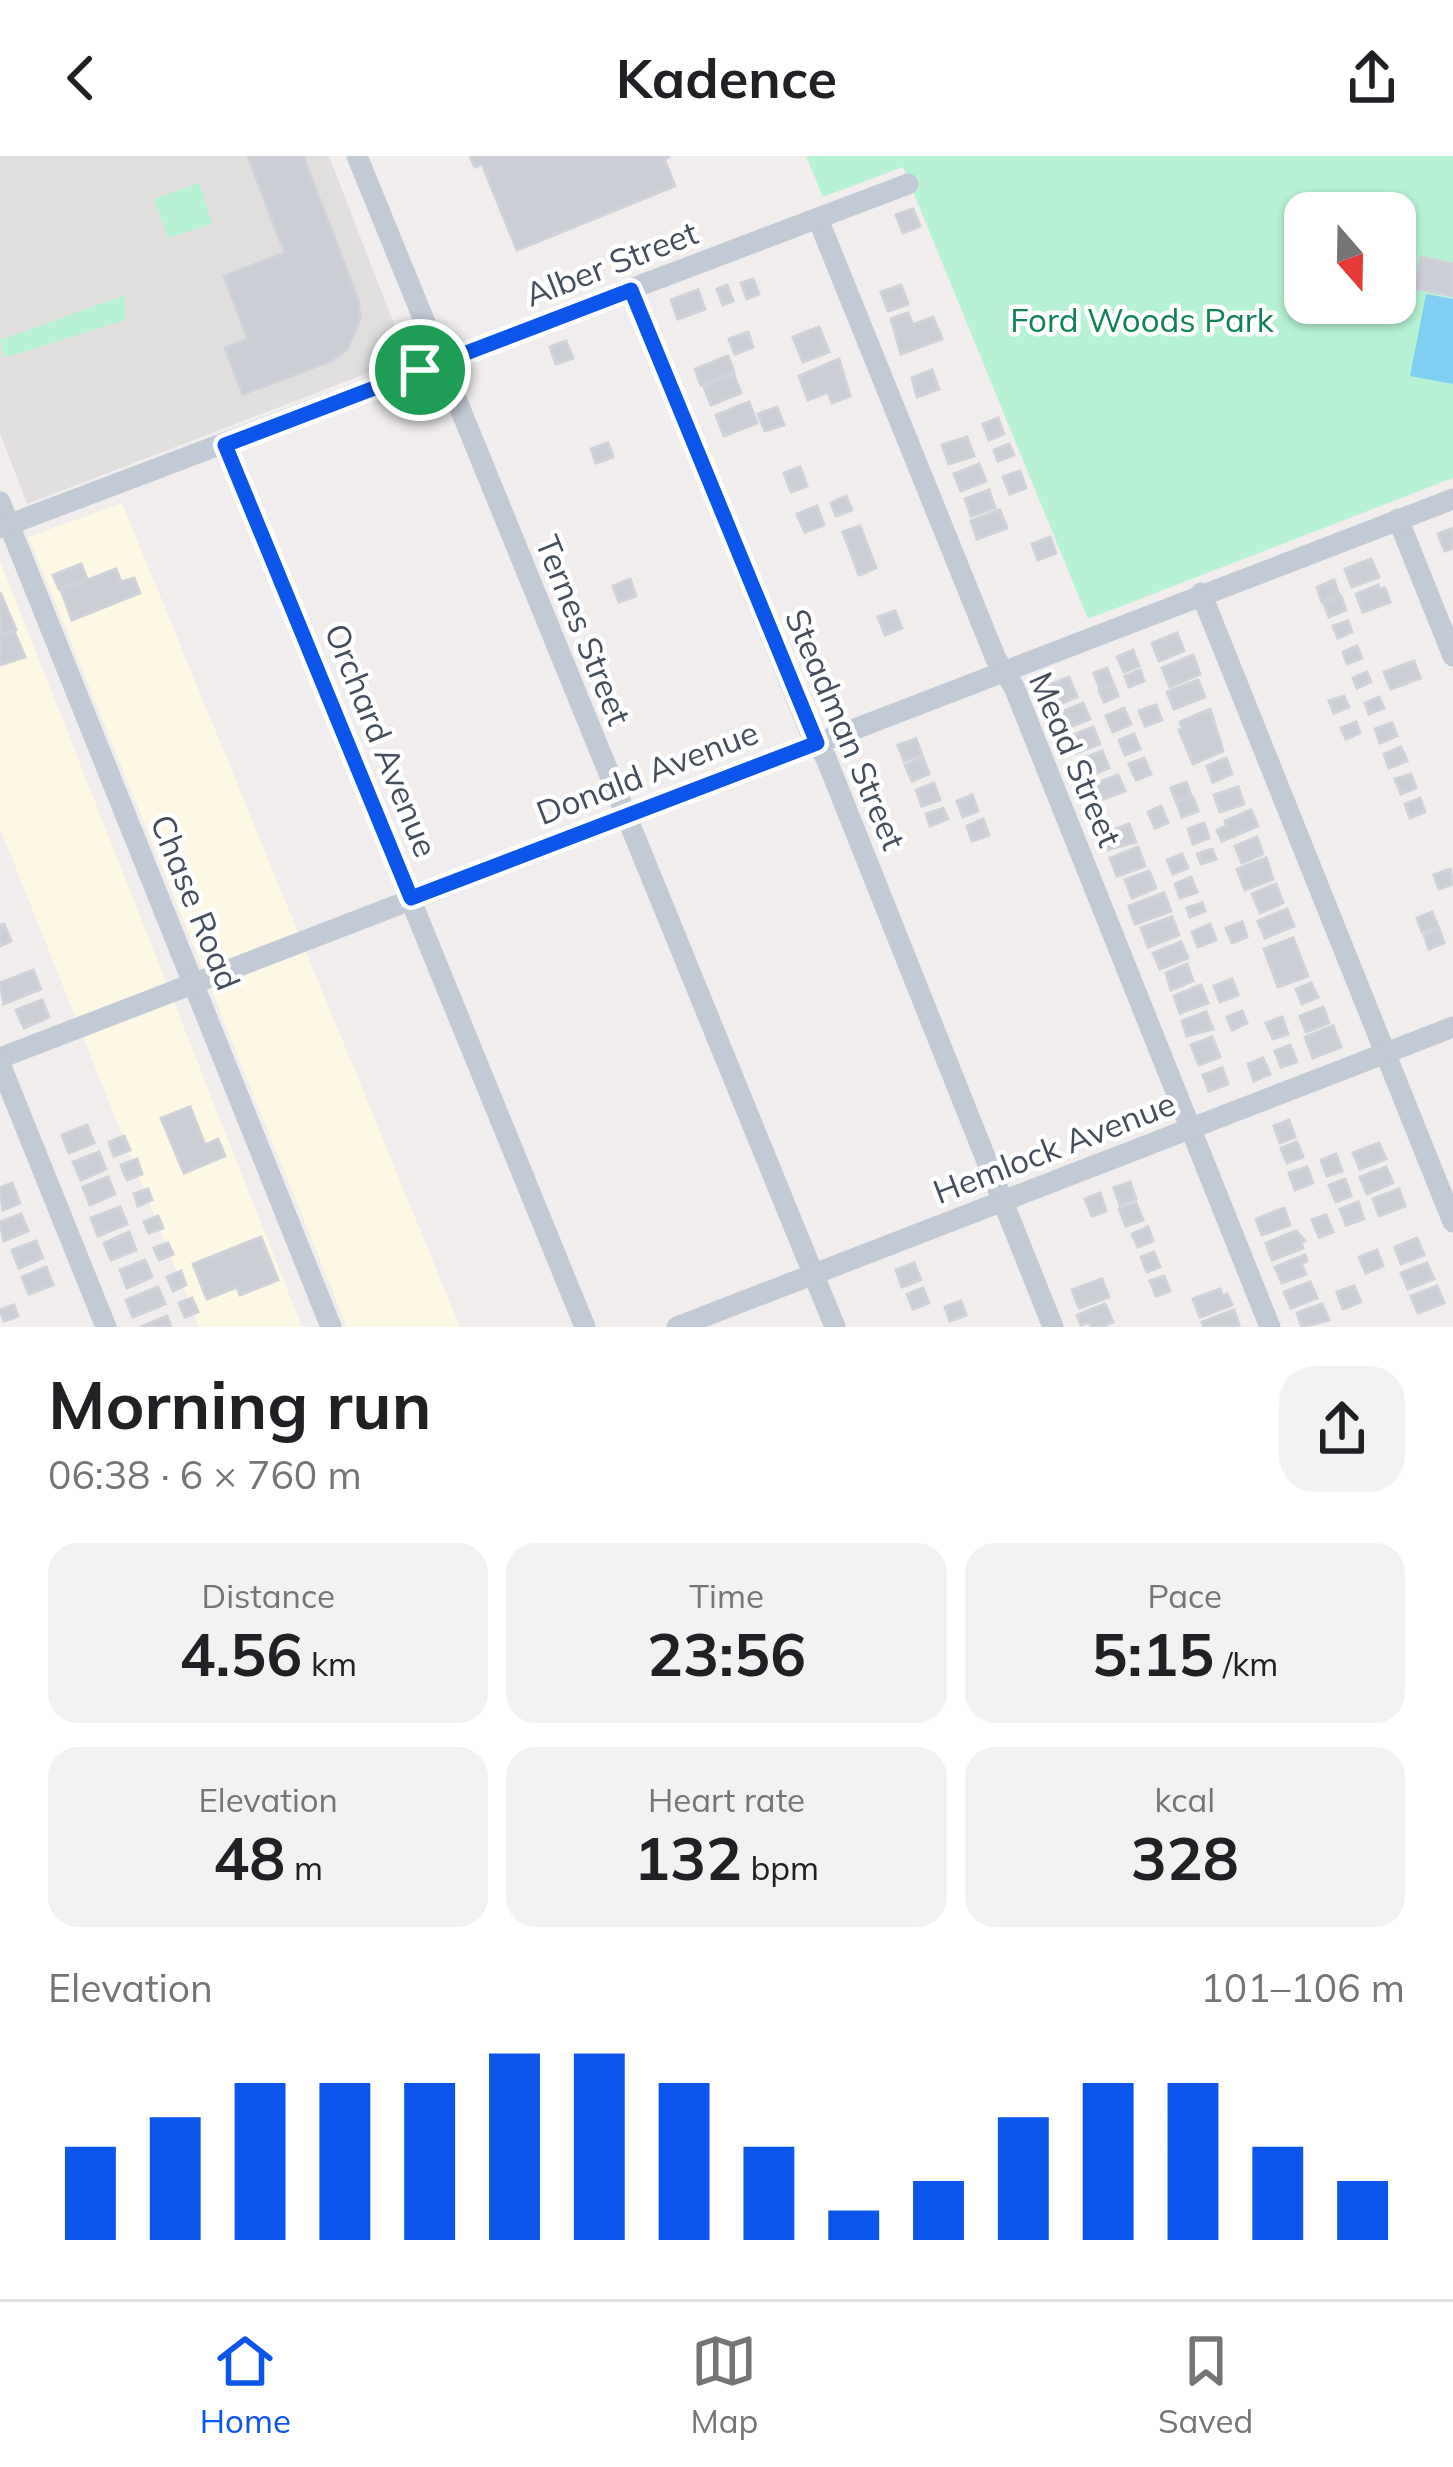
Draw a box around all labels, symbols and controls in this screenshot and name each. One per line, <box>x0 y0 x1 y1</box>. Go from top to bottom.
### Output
text: Kadence <box>616 44 837 112</box>
icon: back <box>48 45 114 111</box>
icon: share <box>1339 45 1405 111</box>
north arrow <box>1284 192 1416 324</box>
map controls <box>1284 192 1416 324</box>
street label: Alber Street <box>519 211 703 315</box>
park label: Ford Woods Park <box>1010 299 1275 340</box>
pin <box>369 319 471 421</box>
icon: arrive <box>387 337 453 403</box>
street label: Ternes Street <box>527 529 641 731</box>
street label: Steadman Street <box>777 603 915 855</box>
street label: Orchard Avenue <box>317 617 447 863</box>
street label: Mead Street <box>1021 665 1131 853</box>
street label: Donald Avenue <box>530 711 764 833</box>
street label: Chase Road <box>142 808 250 996</box>
street label: Hemlock Avenue <box>927 1082 1181 1212</box>
text: Morning run <box>48 1363 431 1446</box>
button: share <box>1279 1366 1405 1492</box>
text: 06:38 · 6 × 760 m <box>48 1450 362 1499</box>
text: Distance <box>201 1575 335 1616</box>
text: Time <box>689 1575 764 1616</box>
text: Pace <box>1148 1575 1222 1616</box>
text: 4.56 <box>179 1616 302 1691</box>
text: 23:56 <box>647 1616 806 1691</box>
text: 5:15 <box>1091 1616 1214 1691</box>
text: km <box>302 1643 357 1684</box>
text: /km <box>1214 1643 1278 1684</box>
text: Elevation <box>198 1779 338 1820</box>
text: Heart rate <box>648 1779 805 1820</box>
text: kcal <box>1155 1779 1215 1820</box>
text: 48 <box>213 1820 285 1895</box>
text: 132 <box>634 1820 742 1895</box>
text: 328 <box>1131 1820 1239 1895</box>
text: m <box>285 1847 323 1888</box>
text: bpm <box>742 1847 819 1888</box>
text: Elevation <box>48 1963 213 2012</box>
text: 101–106 m <box>1200 1963 1405 2012</box>
tab: Home <box>200 2328 291 2441</box>
tab: Map <box>690 2328 758 2441</box>
tab: Saved <box>1158 2328 1253 2441</box>

